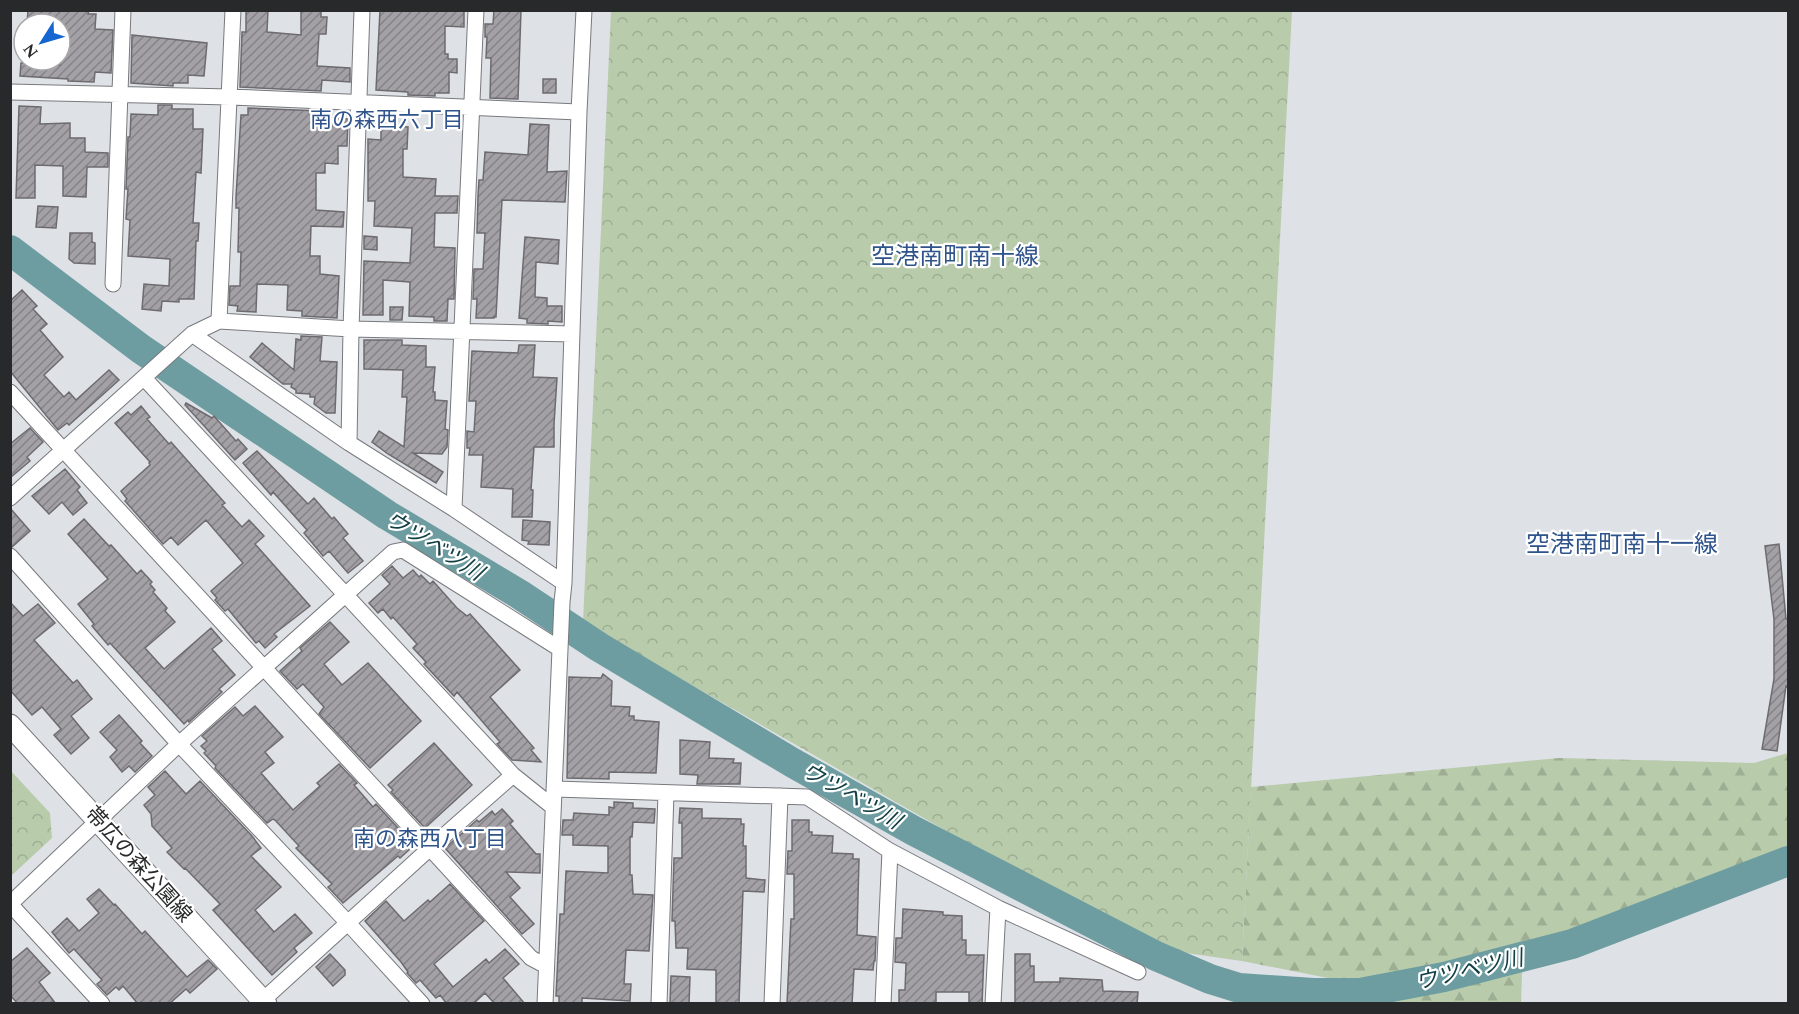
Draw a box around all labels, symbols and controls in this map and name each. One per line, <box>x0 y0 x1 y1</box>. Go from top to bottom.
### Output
north arrow <box>12 12 72 72</box>
text: N <box>17 38 44 63</box>
district label: 南の森西六丁目 <box>310 104 464 137</box>
district label: 空港南町南十線 <box>871 239 1039 275</box>
water label: ウツベツ川 <box>379 503 491 590</box>
district label: 空港南町南十一線 <box>1526 527 1718 563</box>
water label: ウツベツ川 <box>795 755 909 839</box>
street label: 帯広の森公園線 <box>77 799 199 930</box>
district label: 南の森西八丁目 <box>353 823 507 856</box>
water label: ウツベツ川 <box>1412 942 1529 999</box>

